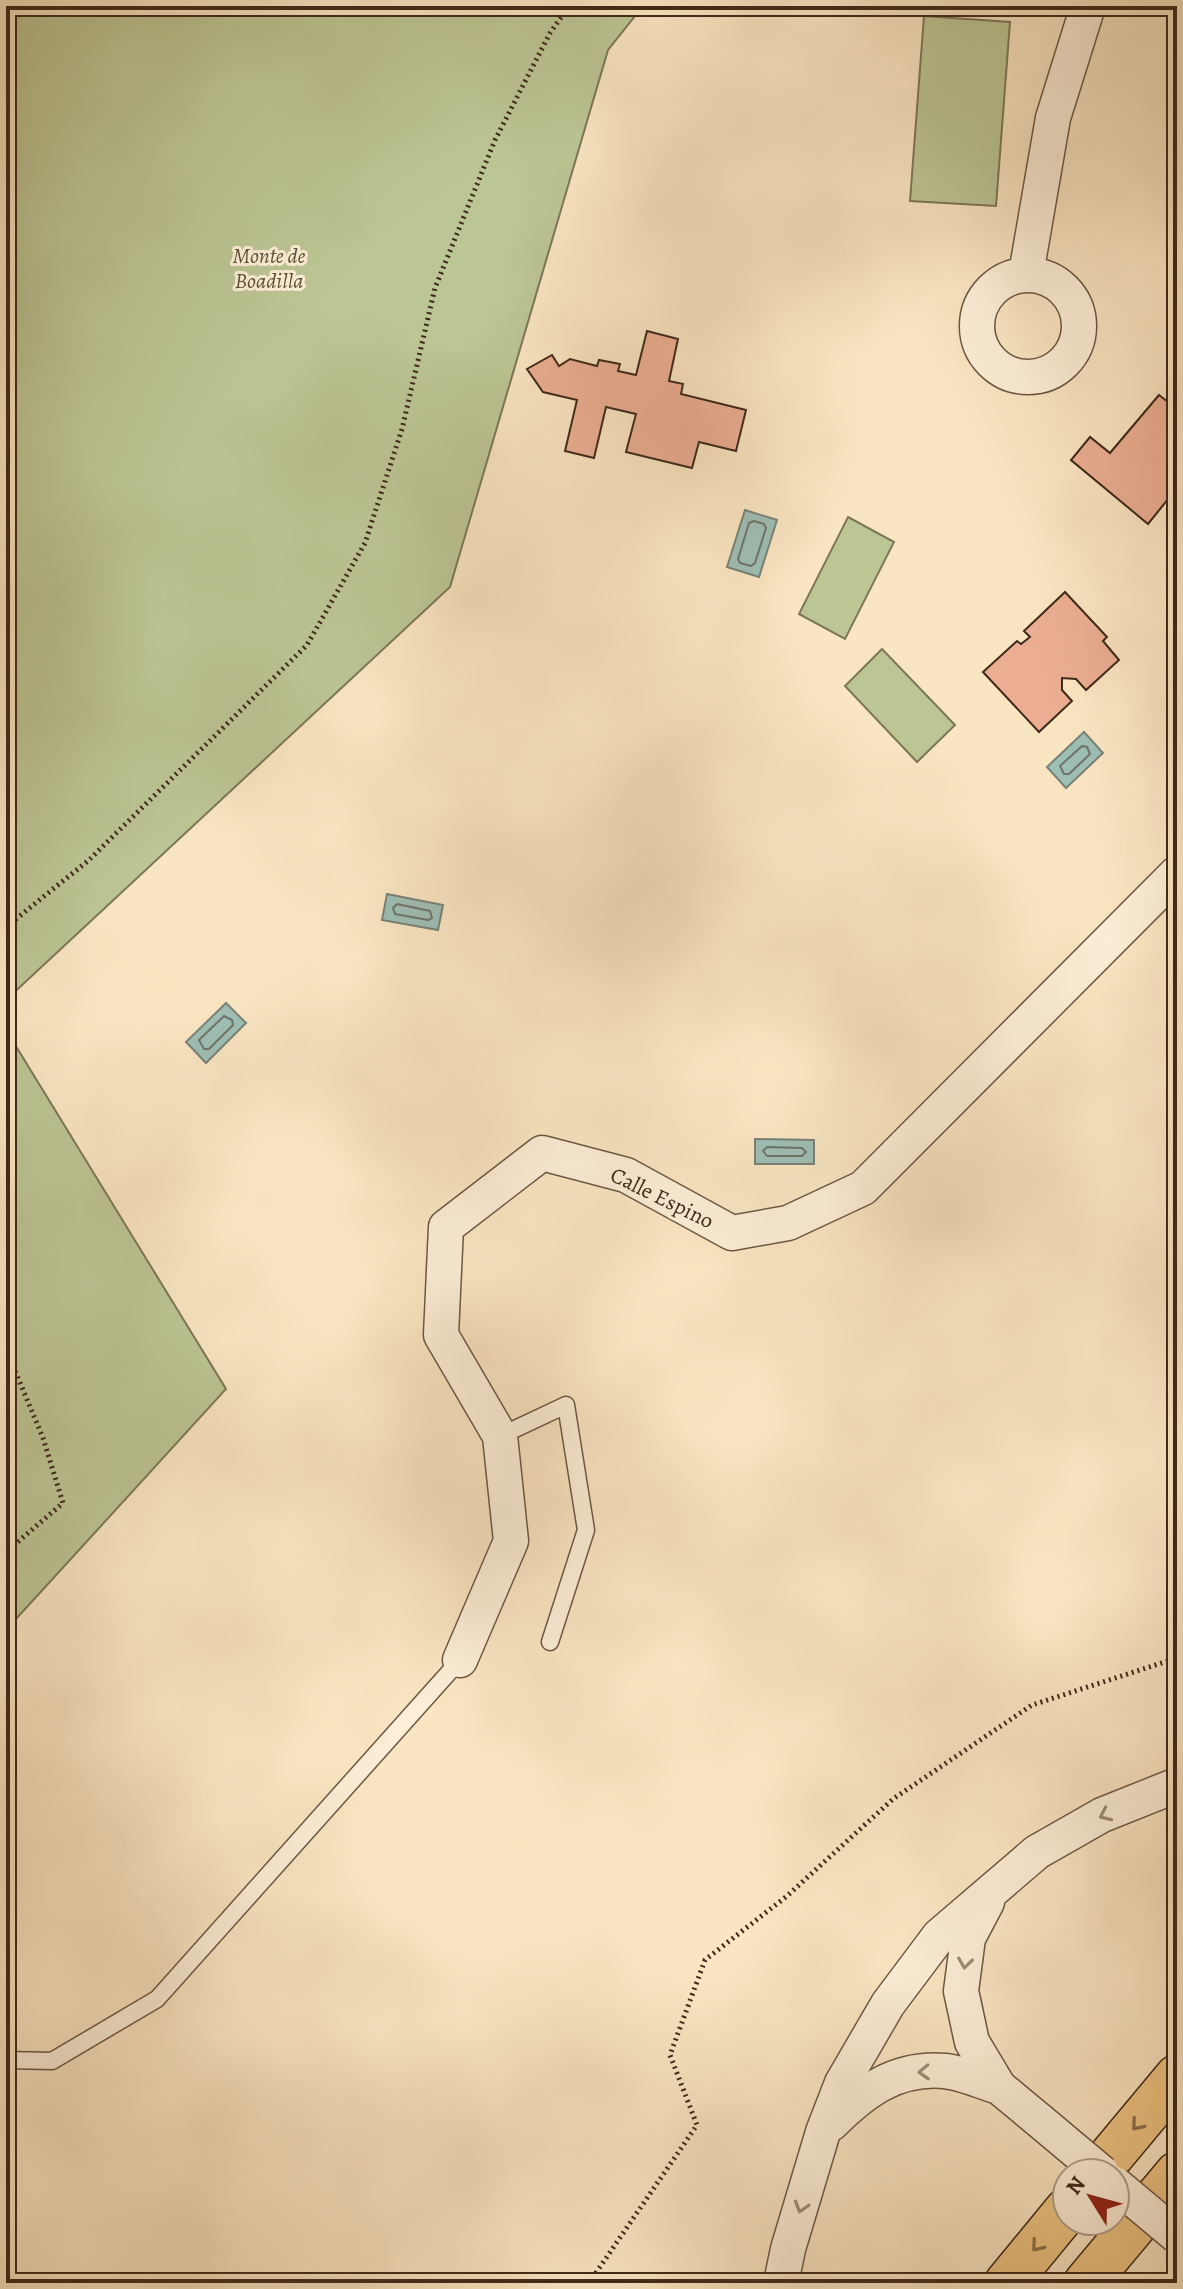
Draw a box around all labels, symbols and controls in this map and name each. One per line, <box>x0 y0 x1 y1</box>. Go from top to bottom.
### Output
park label: Monte de Boadilla <box>232 241 306 296</box>
street label: Calle Espino <box>605 1160 719 1236</box>
one-way arrow <box>1098 1805 1113 1821</box>
one-way arrow <box>957 1956 974 1970</box>
one-way arrow <box>917 2063 930 2080</box>
one-way arrow <box>1132 2116 1147 2130</box>
north arrow <box>1051 2157 1131 2237</box>
text: N <box>1059 2170 1093 2201</box>
one-way arrow <box>794 2199 810 2213</box>
one-way arrow <box>1032 2237 1047 2252</box>

